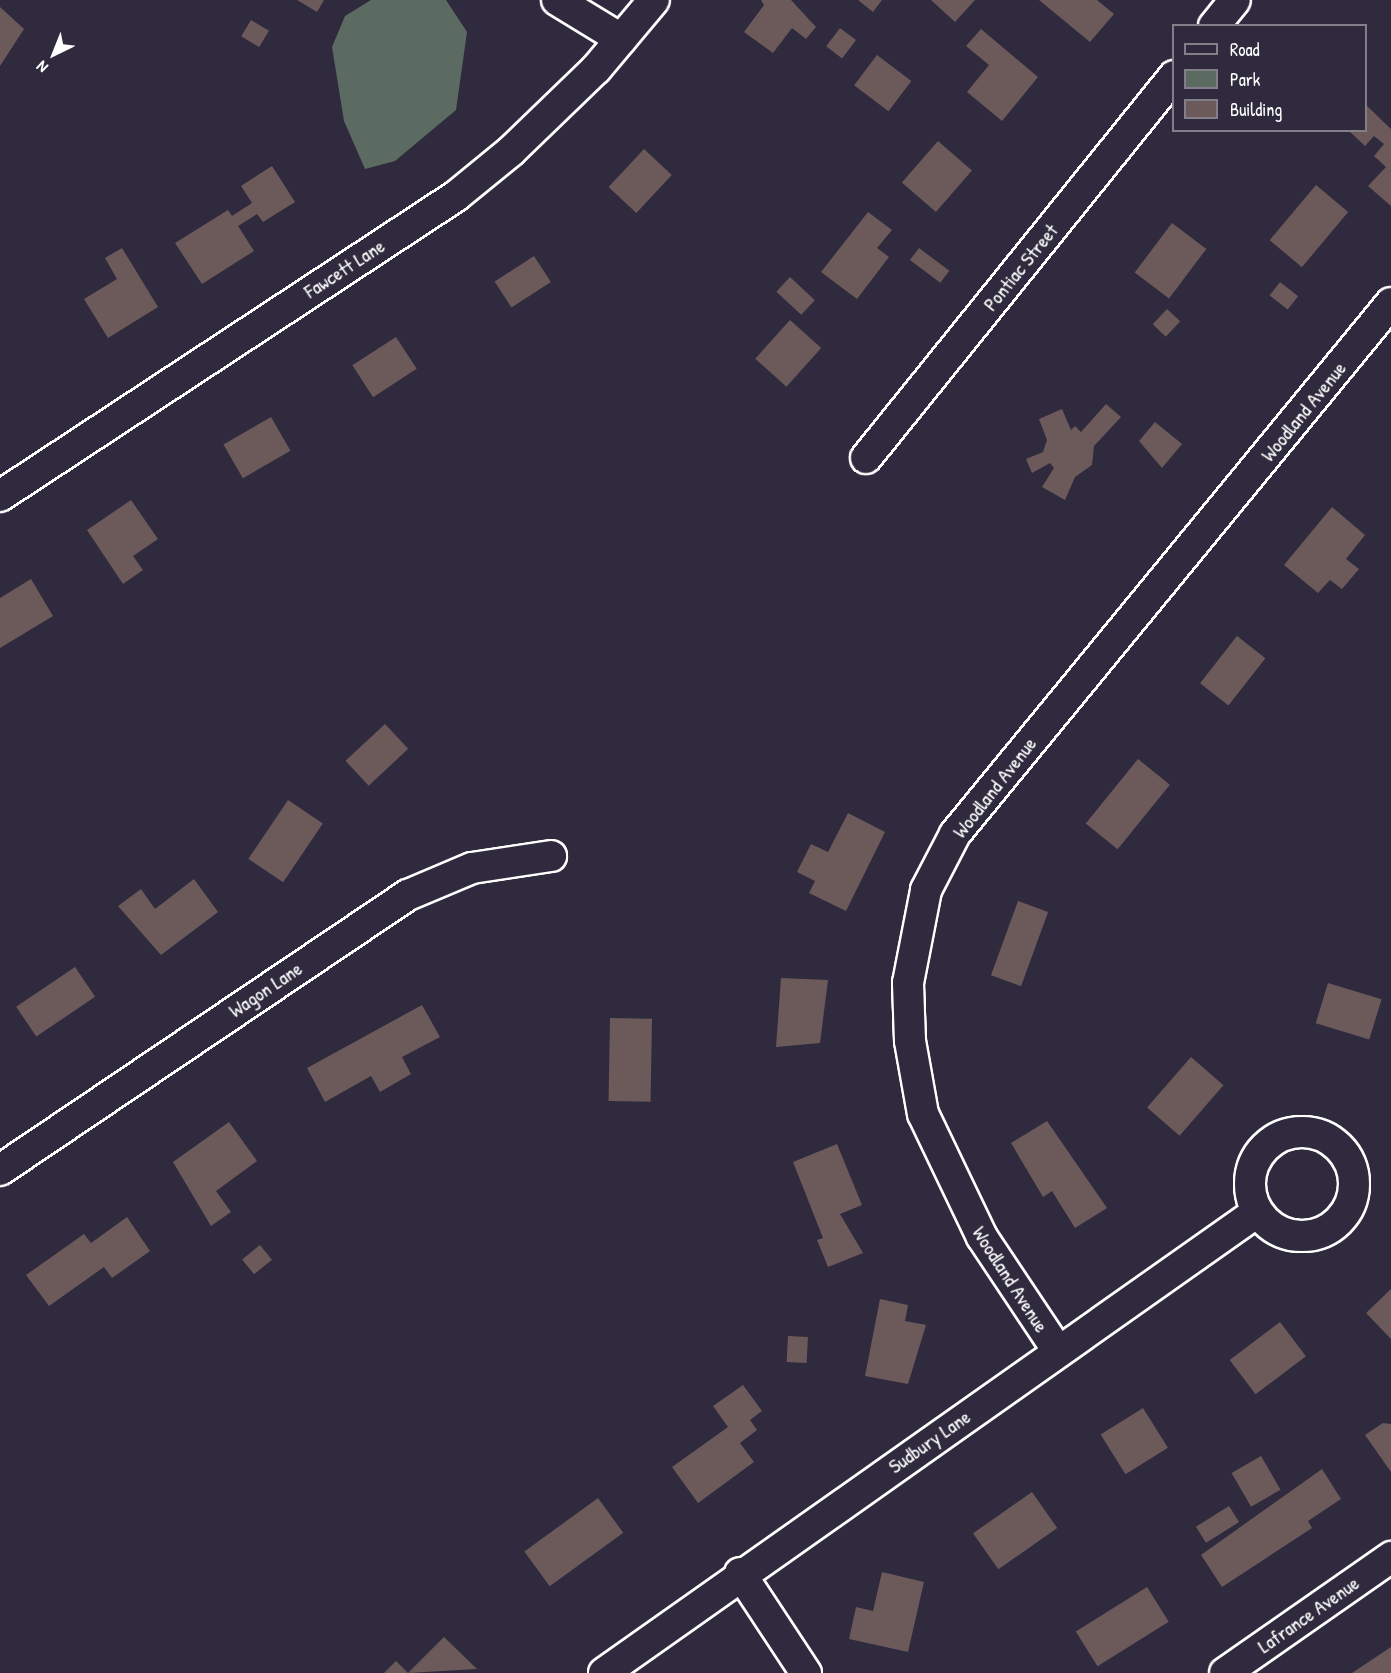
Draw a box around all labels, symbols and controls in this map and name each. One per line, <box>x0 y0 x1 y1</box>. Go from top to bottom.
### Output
north arrow <box>24 24 84 84</box>
legend <box>1172 24 1367 132</box>
text: Road <box>1230 37 1260 62</box>
text: N <box>31 56 52 78</box>
text: Park <box>1230 67 1260 92</box>
text: Building <box>1230 97 1282 122</box>
street label: Pontiac Street <box>978 219 1062 315</box>
street label: Fawcett Lane <box>299 233 389 303</box>
street label: Woodland Avenue <box>1255 356 1351 466</box>
street label: Woodland Avenue <box>947 732 1041 842</box>
street label: Wagon Lane <box>224 956 306 1022</box>
street label: Woodland Avenue <box>968 1221 1054 1337</box>
street label: Sudbury Lane <box>884 1404 974 1478</box>
street label: Lafrance Avenue <box>1253 1570 1363 1658</box>

